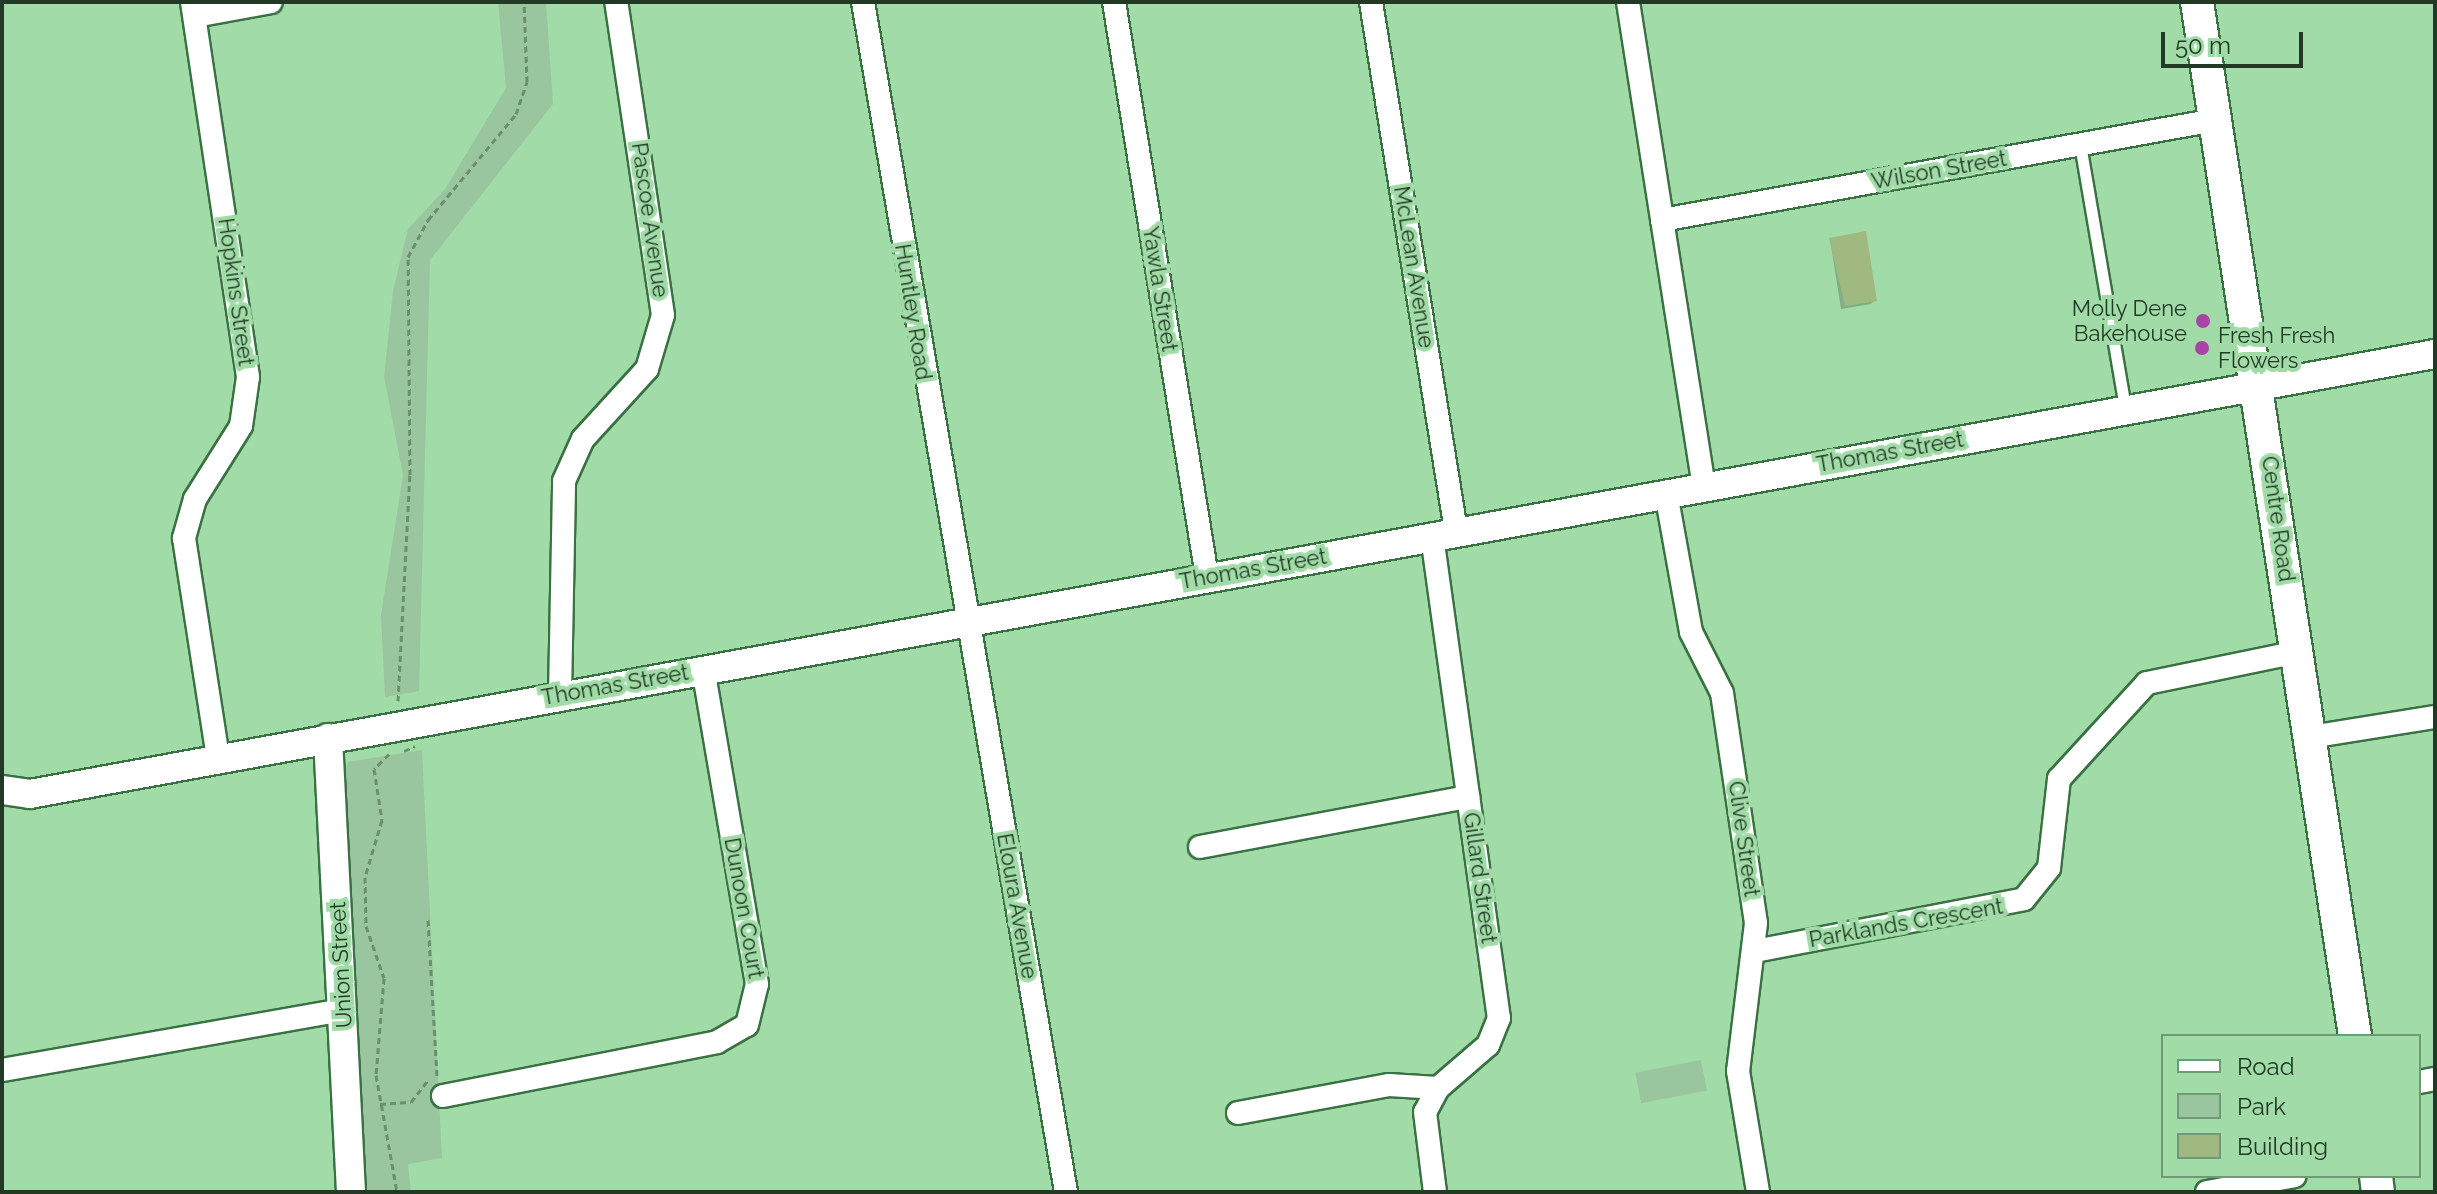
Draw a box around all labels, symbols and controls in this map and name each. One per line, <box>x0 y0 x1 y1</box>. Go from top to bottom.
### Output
scale bar <box>2165 16 2307 66</box>
text: 50 m <box>2175 31 2231 60</box>
street label: Pascoe Avenue <box>626 140 674 300</box>
street label: Wilson Street <box>1869 145 2009 195</box>
street label: McLean Avenue <box>1388 184 1440 350</box>
street label: Hopkins Street <box>213 216 259 368</box>
street label: Yawla Street <box>1137 224 1183 354</box>
street label: Huntley Road <box>889 242 937 382</box>
place label: Molly Dene Bakehouse <box>2071 295 2187 346</box>
marker: Molly Dene Bakehouse <box>2194 312 2212 330</box>
place label: Fresh Fresh Flowers <box>2218 322 2335 374</box>
marker: Fresh Fresh Flowers <box>2193 339 2211 357</box>
street label: Thomas Street <box>1814 426 1966 478</box>
street label: Centre Road <box>2256 454 2300 584</box>
street label: Thomas Street <box>1177 543 1329 595</box>
street label: Thomas Street <box>539 659 691 711</box>
street label: Clive Street <box>1723 779 1765 899</box>
street label: Gillard Street <box>1458 811 1502 945</box>
street label: Eloura Avenue <box>991 831 1043 981</box>
street label: Dunoon Court <box>719 835 769 981</box>
street label: Parklands Crescent <box>1807 893 2005 953</box>
street label: Union Street <box>325 901 357 1029</box>
legend <box>2161 1034 2421 1178</box>
text: Road <box>2237 1052 2295 1081</box>
text: Park <box>2237 1092 2286 1121</box>
text: Building <box>2237 1132 2328 1161</box>

